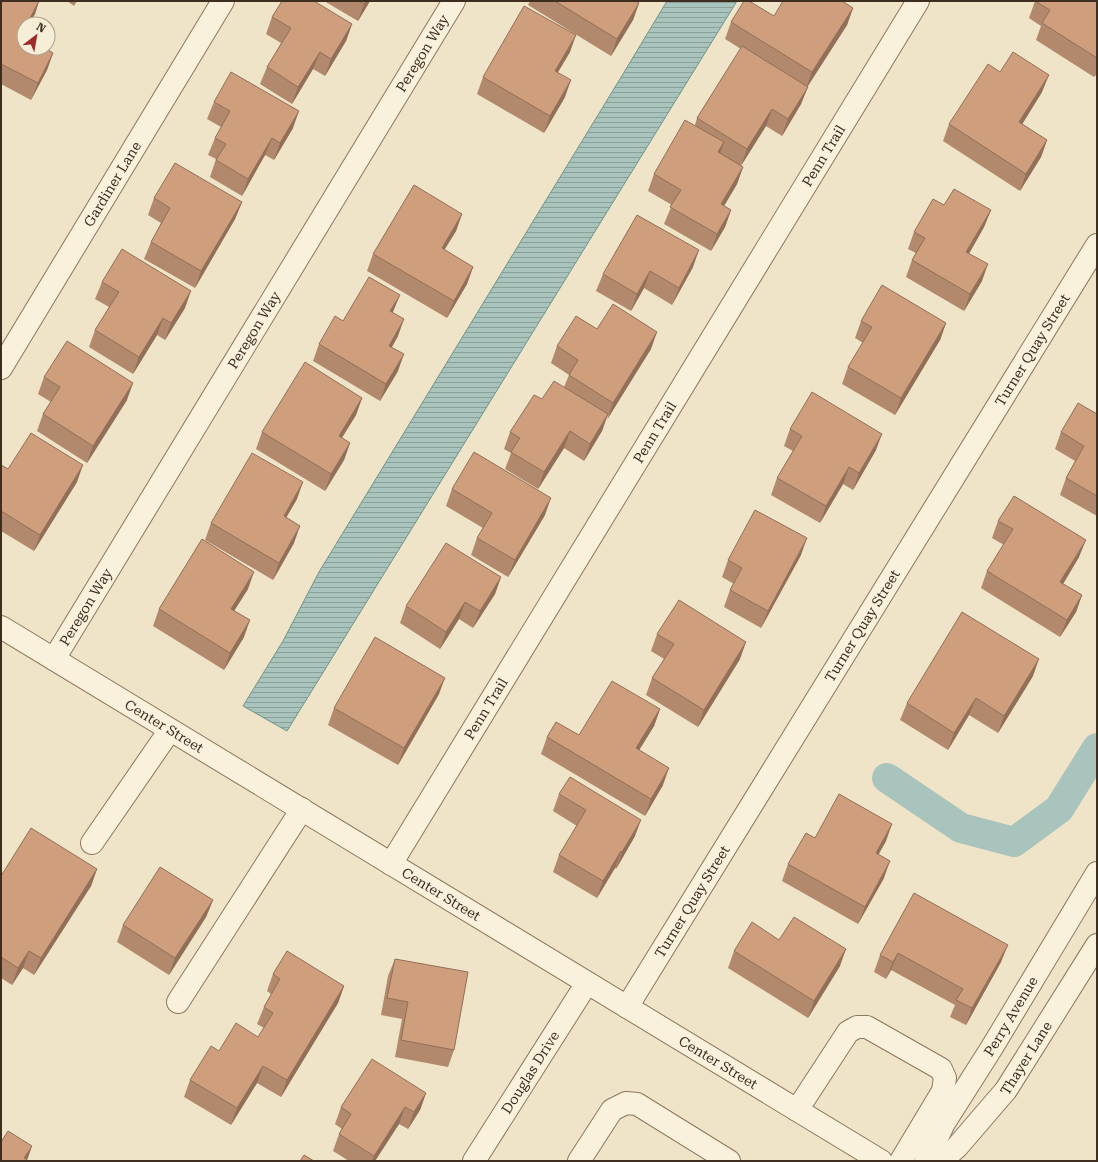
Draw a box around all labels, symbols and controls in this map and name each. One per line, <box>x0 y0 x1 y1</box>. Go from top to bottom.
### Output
street label: Peregon Way <box>393 11 452 95</box>
north arrow <box>16 16 56 56</box>
text: N <box>34 20 48 36</box>
street label: Penn Trail <box>799 121 849 189</box>
street label: Gardiner Lane <box>80 138 144 230</box>
street label: Peregon Way <box>224 288 284 372</box>
street label: Turner Quay Street <box>992 291 1073 409</box>
street label: Penn Trail <box>630 398 680 466</box>
street label: Peregon Way <box>56 565 116 648</box>
street label: Turner Quay Street <box>822 567 903 685</box>
street label: Penn Trail <box>461 674 511 742</box>
street label: Center Street <box>122 696 207 756</box>
street label: Turner Quay Street <box>651 842 733 961</box>
street label: Center Street <box>399 864 484 924</box>
street label: Perry Avenue <box>981 973 1041 1059</box>
street label: Thayer Lane <box>997 1018 1055 1098</box>
street label: Douglas Drive <box>498 1028 563 1117</box>
street label: Center Street <box>676 1032 761 1092</box>

